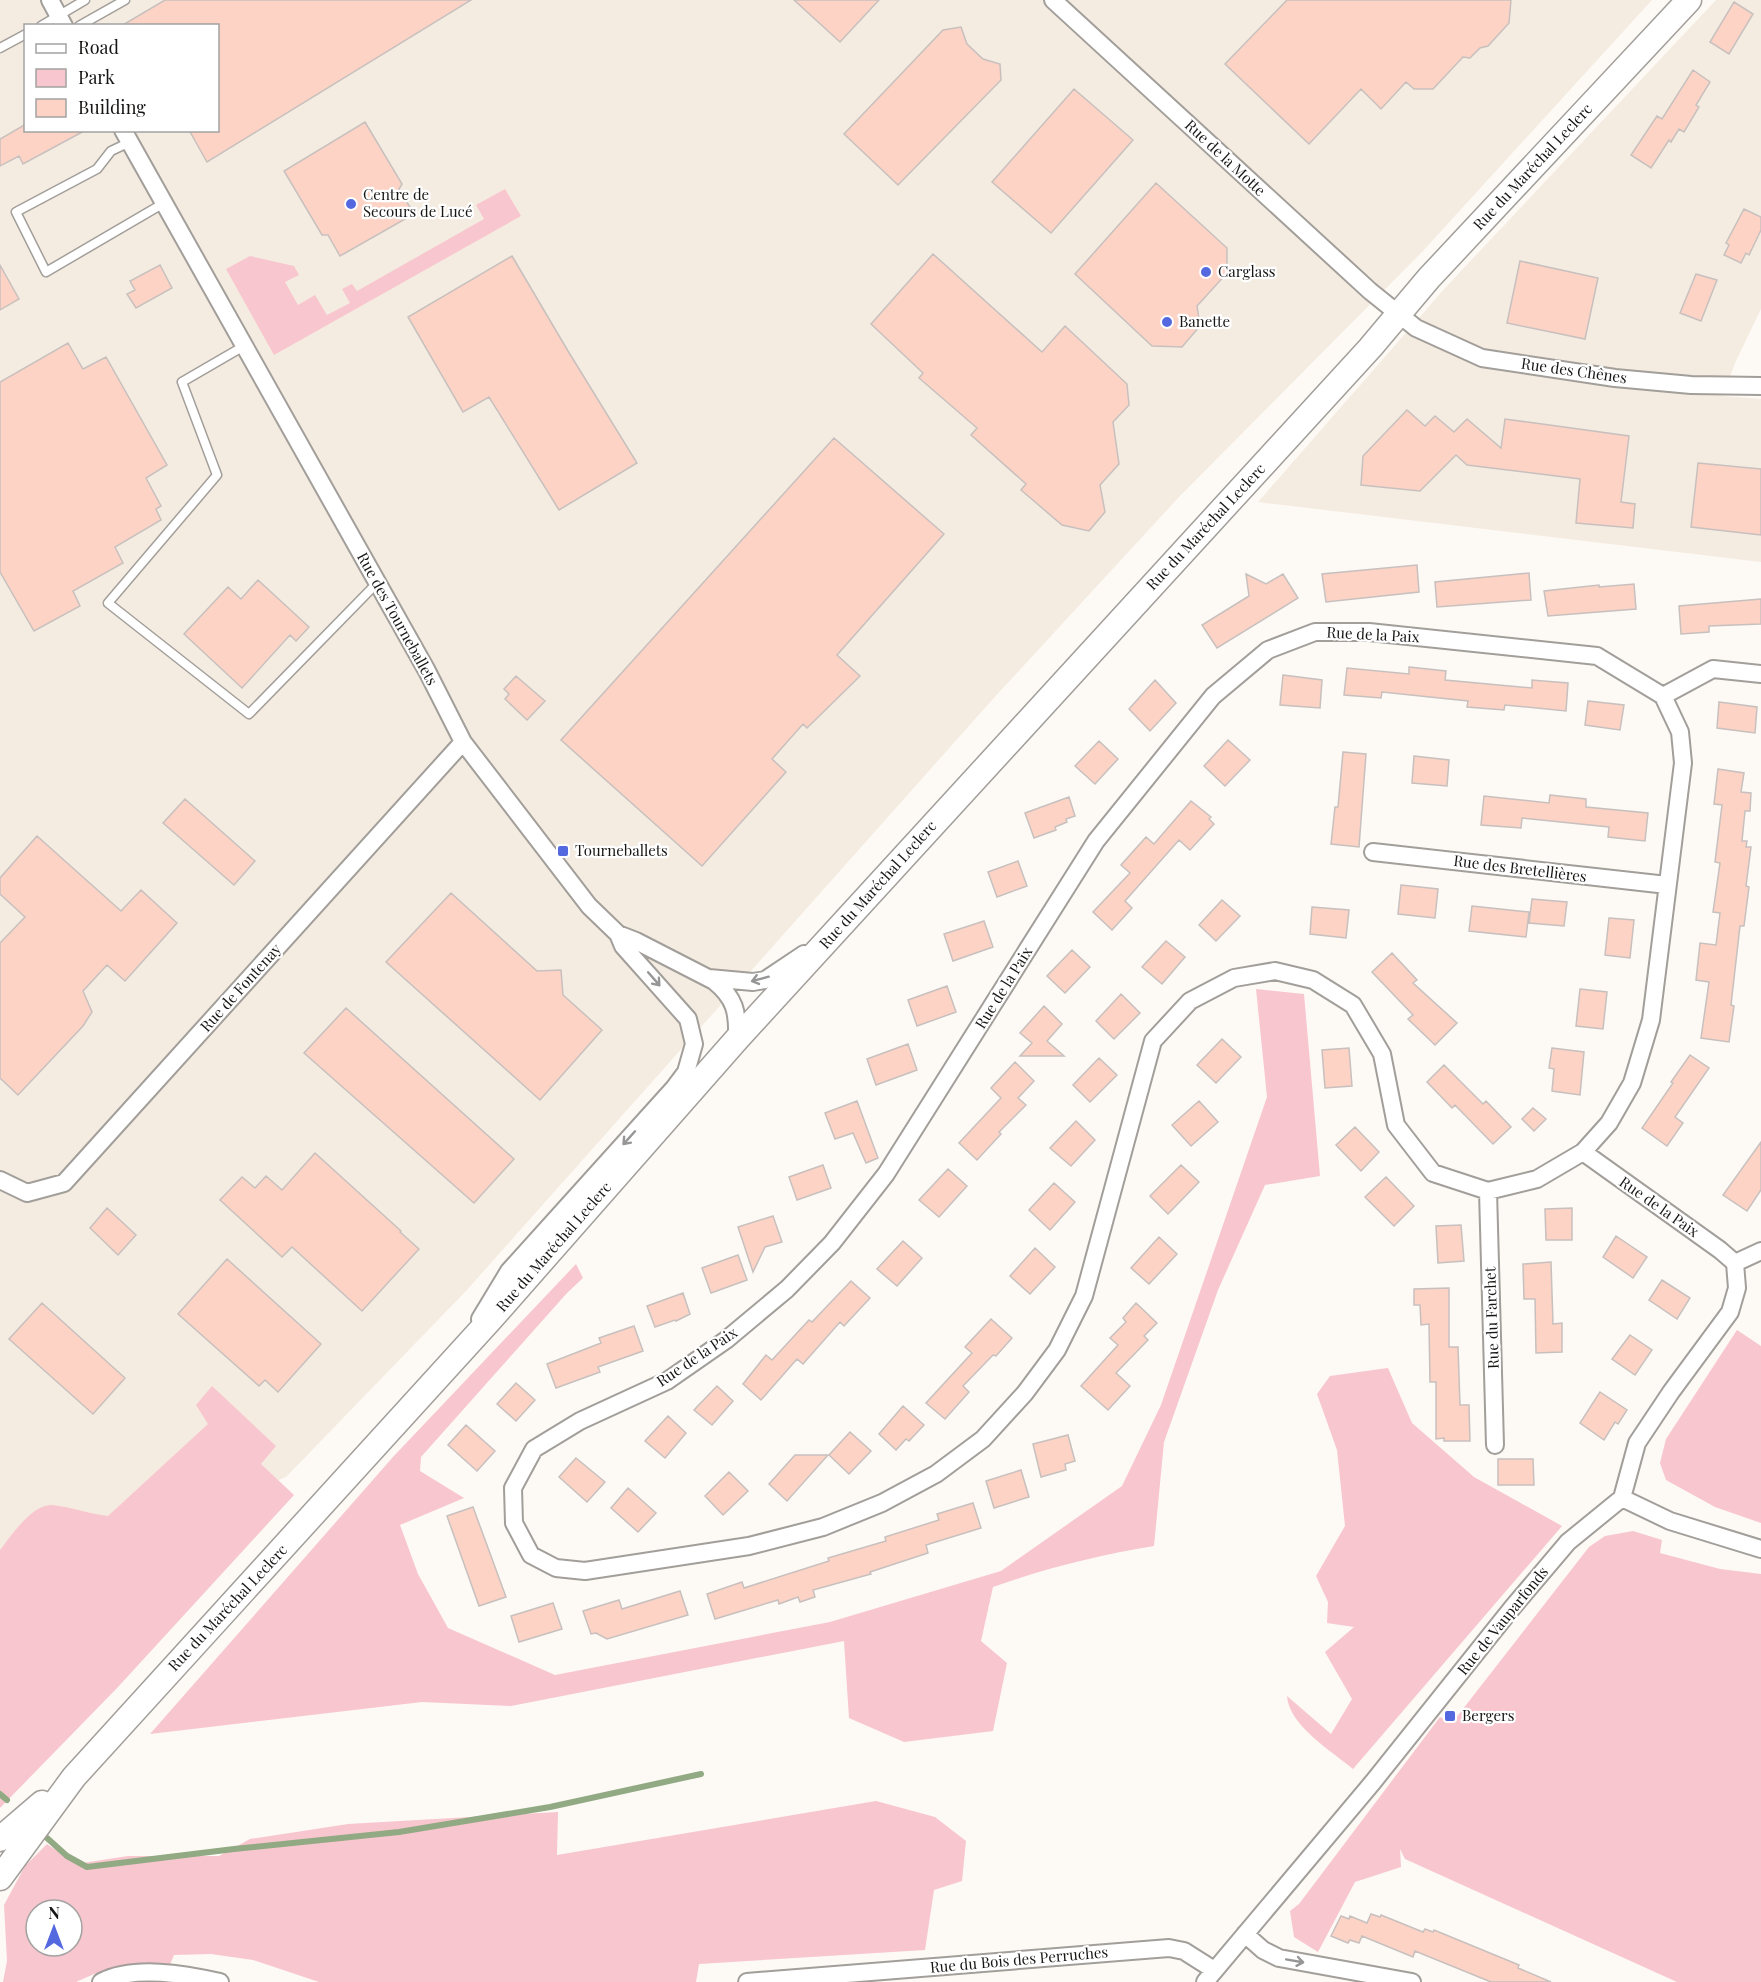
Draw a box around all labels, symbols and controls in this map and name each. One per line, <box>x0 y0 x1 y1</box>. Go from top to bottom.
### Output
legend <box>24 24 219 132</box>
text: Road <box>78 35 119 59</box>
text: Park <box>78 65 115 89</box>
text: Building <box>78 95 146 119</box>
street label: Rue du Maréchal Leclerc <box>1468 99 1596 234</box>
street label: Rue de la Motte <box>1181 115 1270 200</box>
place label: Centre de Secours de Lucé <box>363 184 473 221</box>
marker: Centre de Secours de Lucé <box>344 197 358 211</box>
place label: Carglass <box>1218 261 1276 281</box>
marker: Carglass <box>1199 265 1213 279</box>
place label: Banette <box>1179 311 1230 331</box>
marker: Banette <box>1160 315 1174 329</box>
street label: Rue des Chênes <box>1520 353 1628 387</box>
street label: Rue du Maréchal Leclerc <box>1141 459 1269 594</box>
street label: Rue des Tourneballets <box>353 549 443 688</box>
street label: Rue de la Paix <box>1326 622 1420 646</box>
street label: Rue du Maréchal Leclerc <box>814 816 940 953</box>
place label: Tourneballets <box>575 840 668 860</box>
marker: Tourneballets <box>556 844 570 858</box>
street label: Rue des Bretellières <box>1452 850 1588 886</box>
street label: Rue de Fontenay <box>195 939 285 1036</box>
street label: Rue de la Paix <box>970 943 1036 1032</box>
one-way arrow <box>647 972 661 987</box>
one-way arrow <box>751 974 770 986</box>
one-way arrow <box>622 1130 636 1145</box>
street label: Rue de la Paix <box>1616 1171 1704 1241</box>
street label: Rue du Maréchal Leclerc <box>491 1177 615 1316</box>
street label: Rue du Farchet <box>1479 1266 1503 1369</box>
street label: Rue de la Paix <box>652 1322 741 1390</box>
street label: Rue du Maréchal Leclerc <box>163 1540 291 1675</box>
street label: Rue de Vauparfonds <box>1452 1562 1552 1679</box>
place label: Bergers <box>1462 1705 1514 1725</box>
marker: Bergers <box>1443 1709 1457 1723</box>
north arrow <box>24 1898 84 1958</box>
text: N <box>48 1902 60 1923</box>
street label: Rue du Bois des Perruches <box>929 1941 1109 1977</box>
one-way arrow <box>1285 1956 1304 1967</box>

